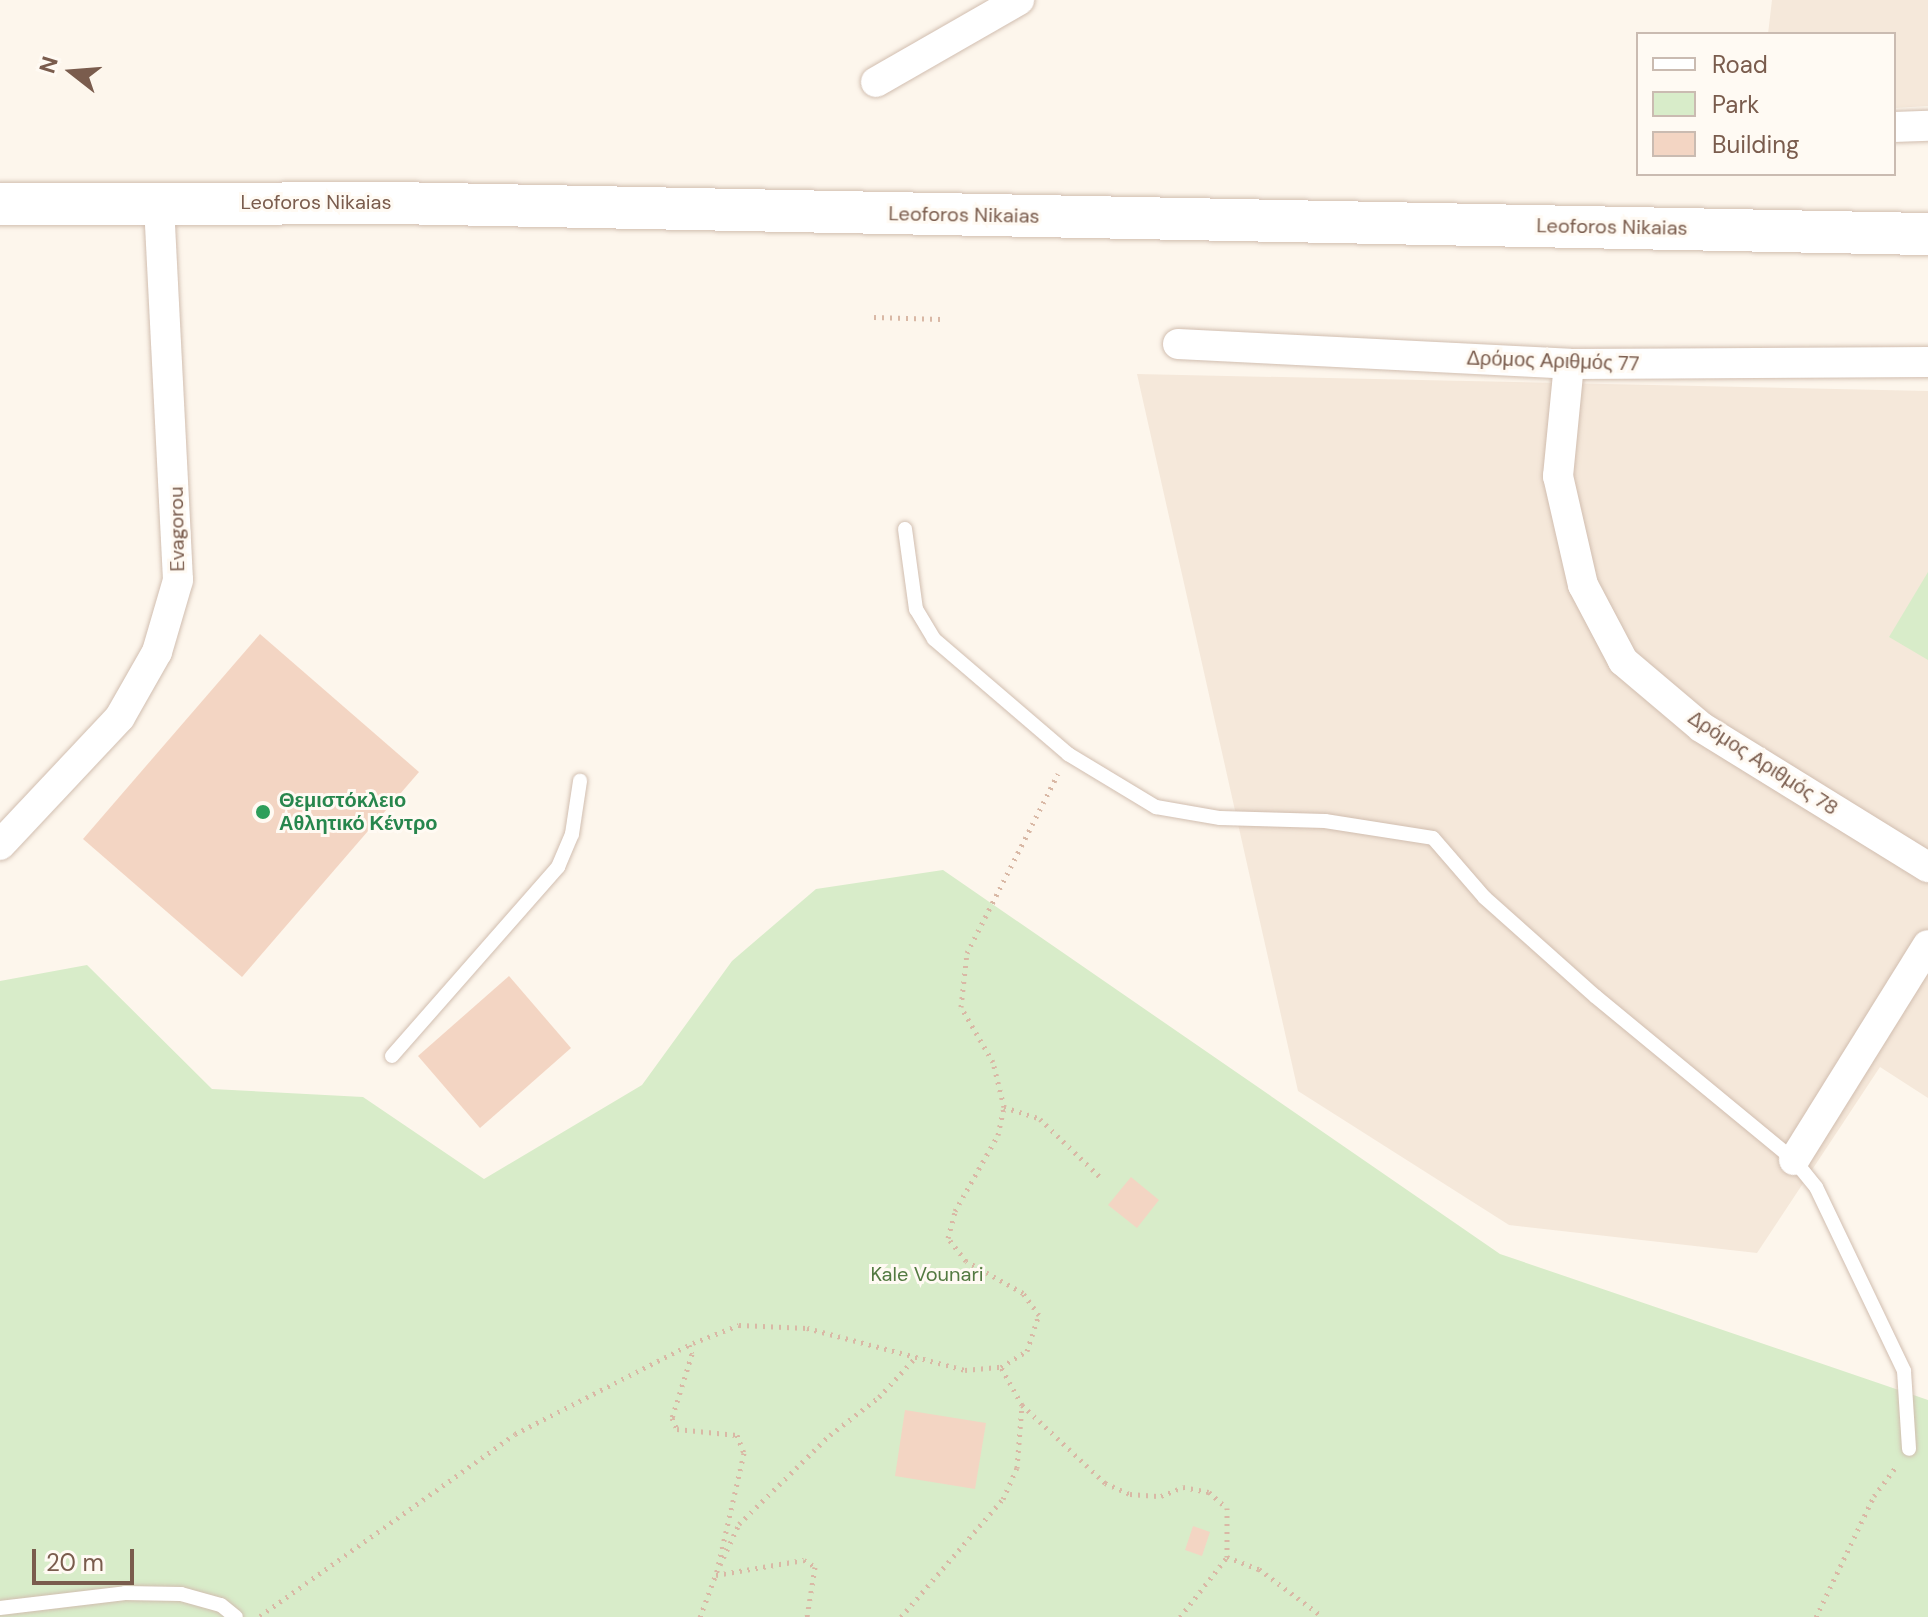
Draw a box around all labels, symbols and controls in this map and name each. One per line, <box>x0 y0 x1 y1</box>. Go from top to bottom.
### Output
north arrow <box>32 32 112 112</box>
legend <box>1636 32 1896 176</box>
text: Road <box>1712 49 1768 80</box>
text: N <box>32 53 65 77</box>
text: Park <box>1712 89 1759 120</box>
text: Building <box>1712 129 1799 160</box>
street label: Leoforos Nikaias <box>240 190 392 214</box>
street label: Leoforos Nikaias <box>888 202 1040 228</box>
street label: Leoforos Nikaias <box>1536 214 1688 240</box>
street label: Δρόμος Αριθμός 77 <box>1466 346 1640 376</box>
street label: Evagorou <box>164 486 190 572</box>
street label: Δρόμος Αριθμός 78 <box>1684 706 1842 820</box>
place label: Θεμιστόκλειο Αθλητικό Κέντρο <box>279 788 438 835</box>
marker: Θεμιστόκλειο Αθλητικό Κέντρο <box>254 803 272 821</box>
park label: Kale Vounari <box>870 1262 984 1286</box>
scale bar <box>36 1533 138 1583</box>
text: 20 m <box>46 1547 104 1578</box>

